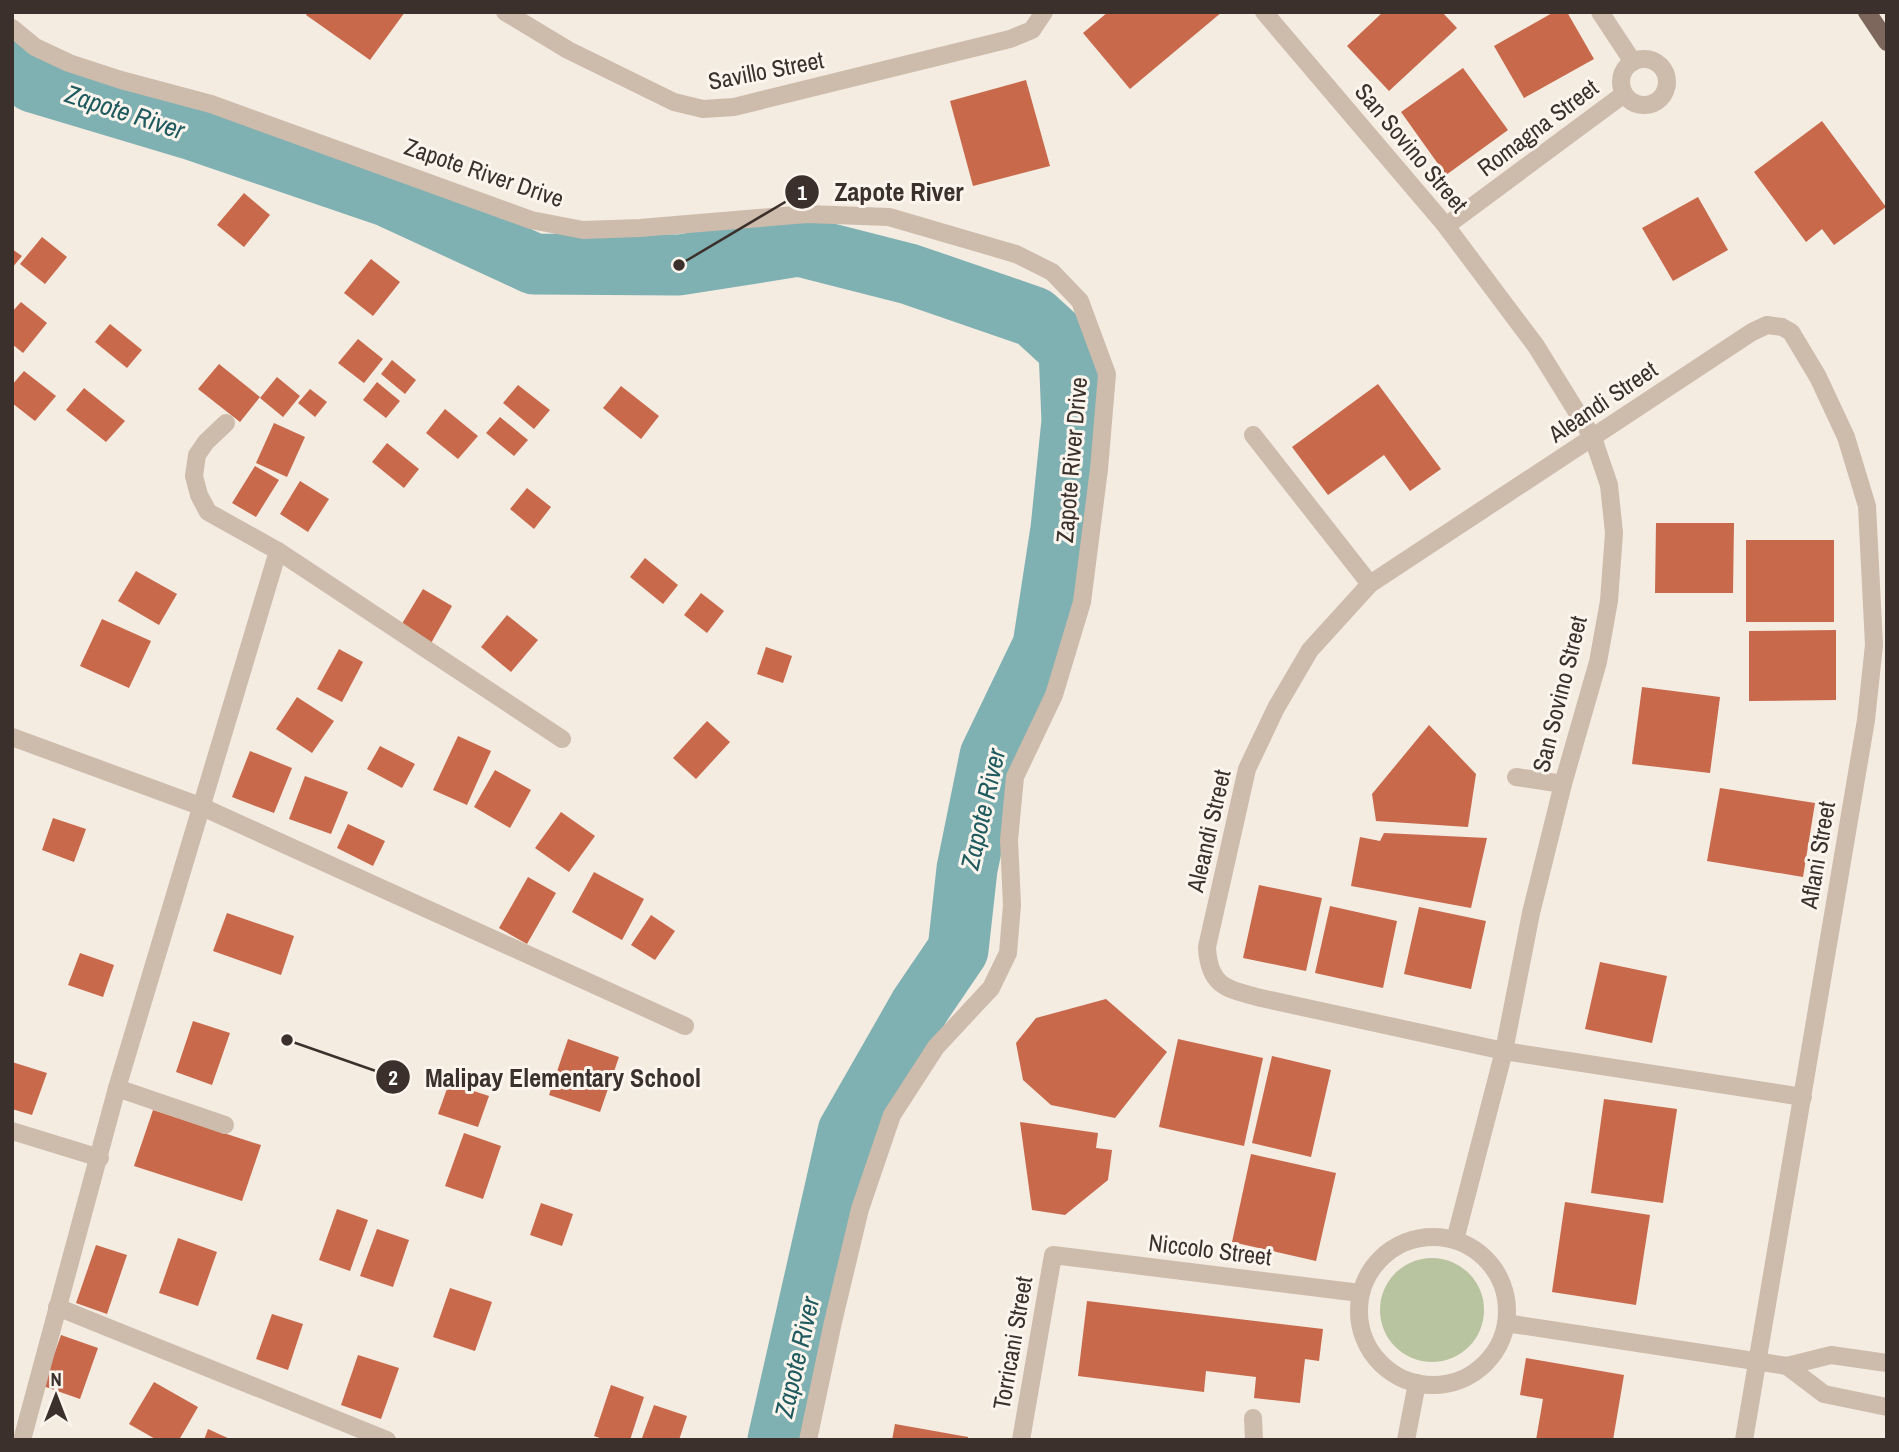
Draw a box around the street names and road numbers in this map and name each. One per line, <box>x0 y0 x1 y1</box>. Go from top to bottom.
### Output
street label: Savillo Street <box>705 43 827 97</box>
street label: Romagna Street <box>1471 71 1605 183</box>
street label: San Sovino Street <box>1348 76 1476 219</box>
street label: Zapote River Drive <box>401 130 568 214</box>
street label: Aleandi Street <box>1541 353 1664 450</box>
street label: Zapote River Drive <box>1048 376 1094 544</box>
street label: San Sovino Street <box>1524 612 1594 775</box>
street label: Aleandi Street <box>1178 766 1238 896</box>
street label: Aflani Street <box>1792 798 1842 912</box>
street label: Niccolo Street <box>1147 1226 1274 1272</box>
street label: Torricani Street <box>985 1273 1040 1412</box>

